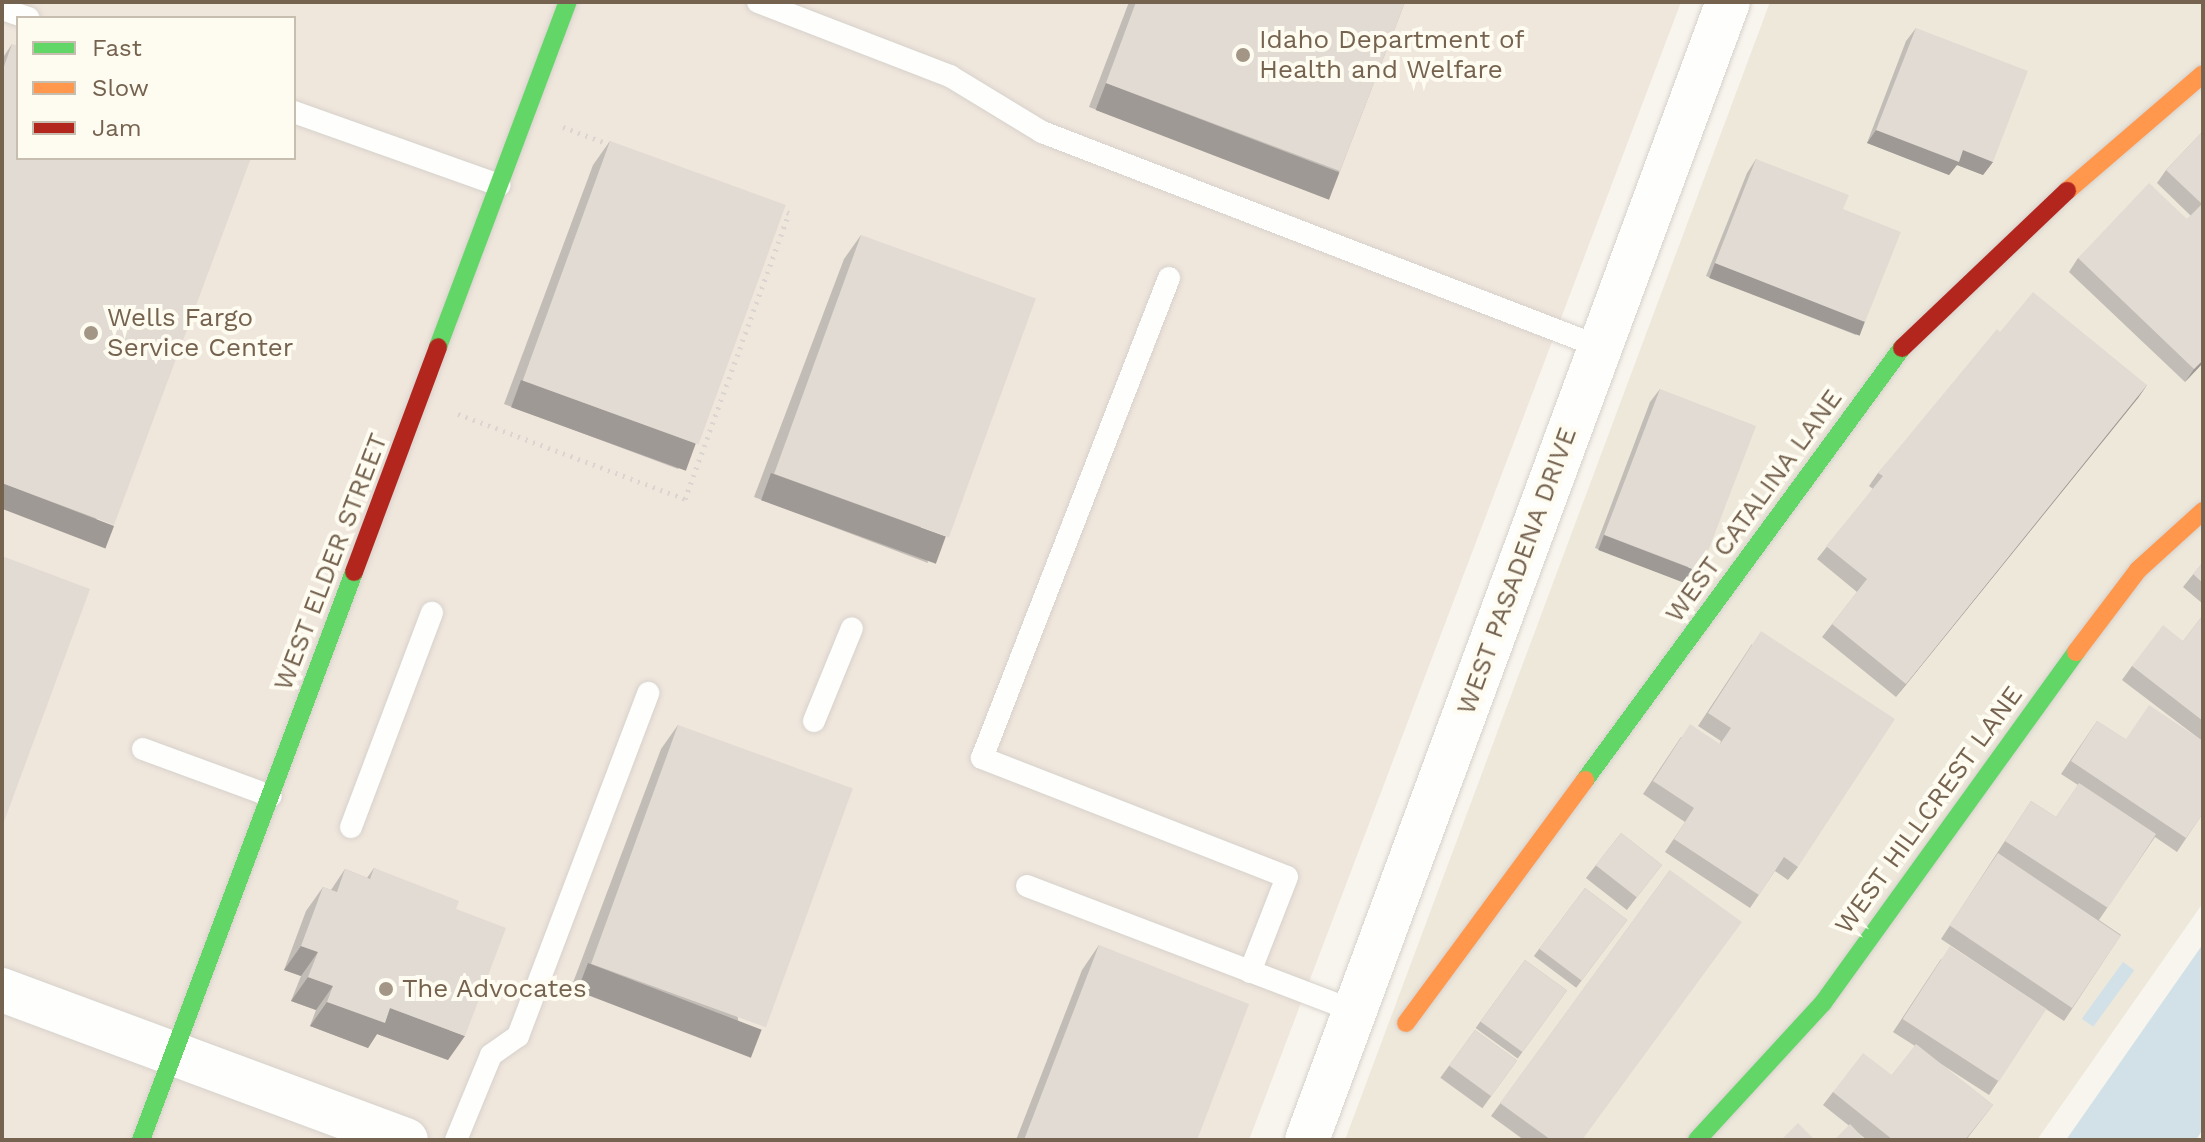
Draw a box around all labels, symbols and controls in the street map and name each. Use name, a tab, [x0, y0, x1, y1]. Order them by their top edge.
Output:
legend	[16, 16, 296, 160]
place label: Idaho Department of Health and Welfare	[1259, 24, 1525, 86]
text: Fast	[92, 34, 142, 62]
marker: Idaho Department of Health and Welfare	[1234, 46, 1252, 64]
text: Slow	[92, 74, 149, 102]
text: Jam	[92, 114, 142, 142]
place label: Wells Fargo Service Center	[107, 302, 293, 364]
marker: Wells Fargo Service Center	[82, 324, 100, 342]
street label: WEST CATALINA LANE	[1659, 383, 1849, 629]
street label: WEST PASADENA DRIVE	[1450, 422, 1584, 720]
street label: WEST ELDER STREET	[267, 429, 395, 695]
street label: WEST HILLCREST LANE	[1828, 680, 2030, 940]
place label: The Advocates	[402, 973, 588, 1005]
marker: The Advocates	[377, 980, 395, 998]

